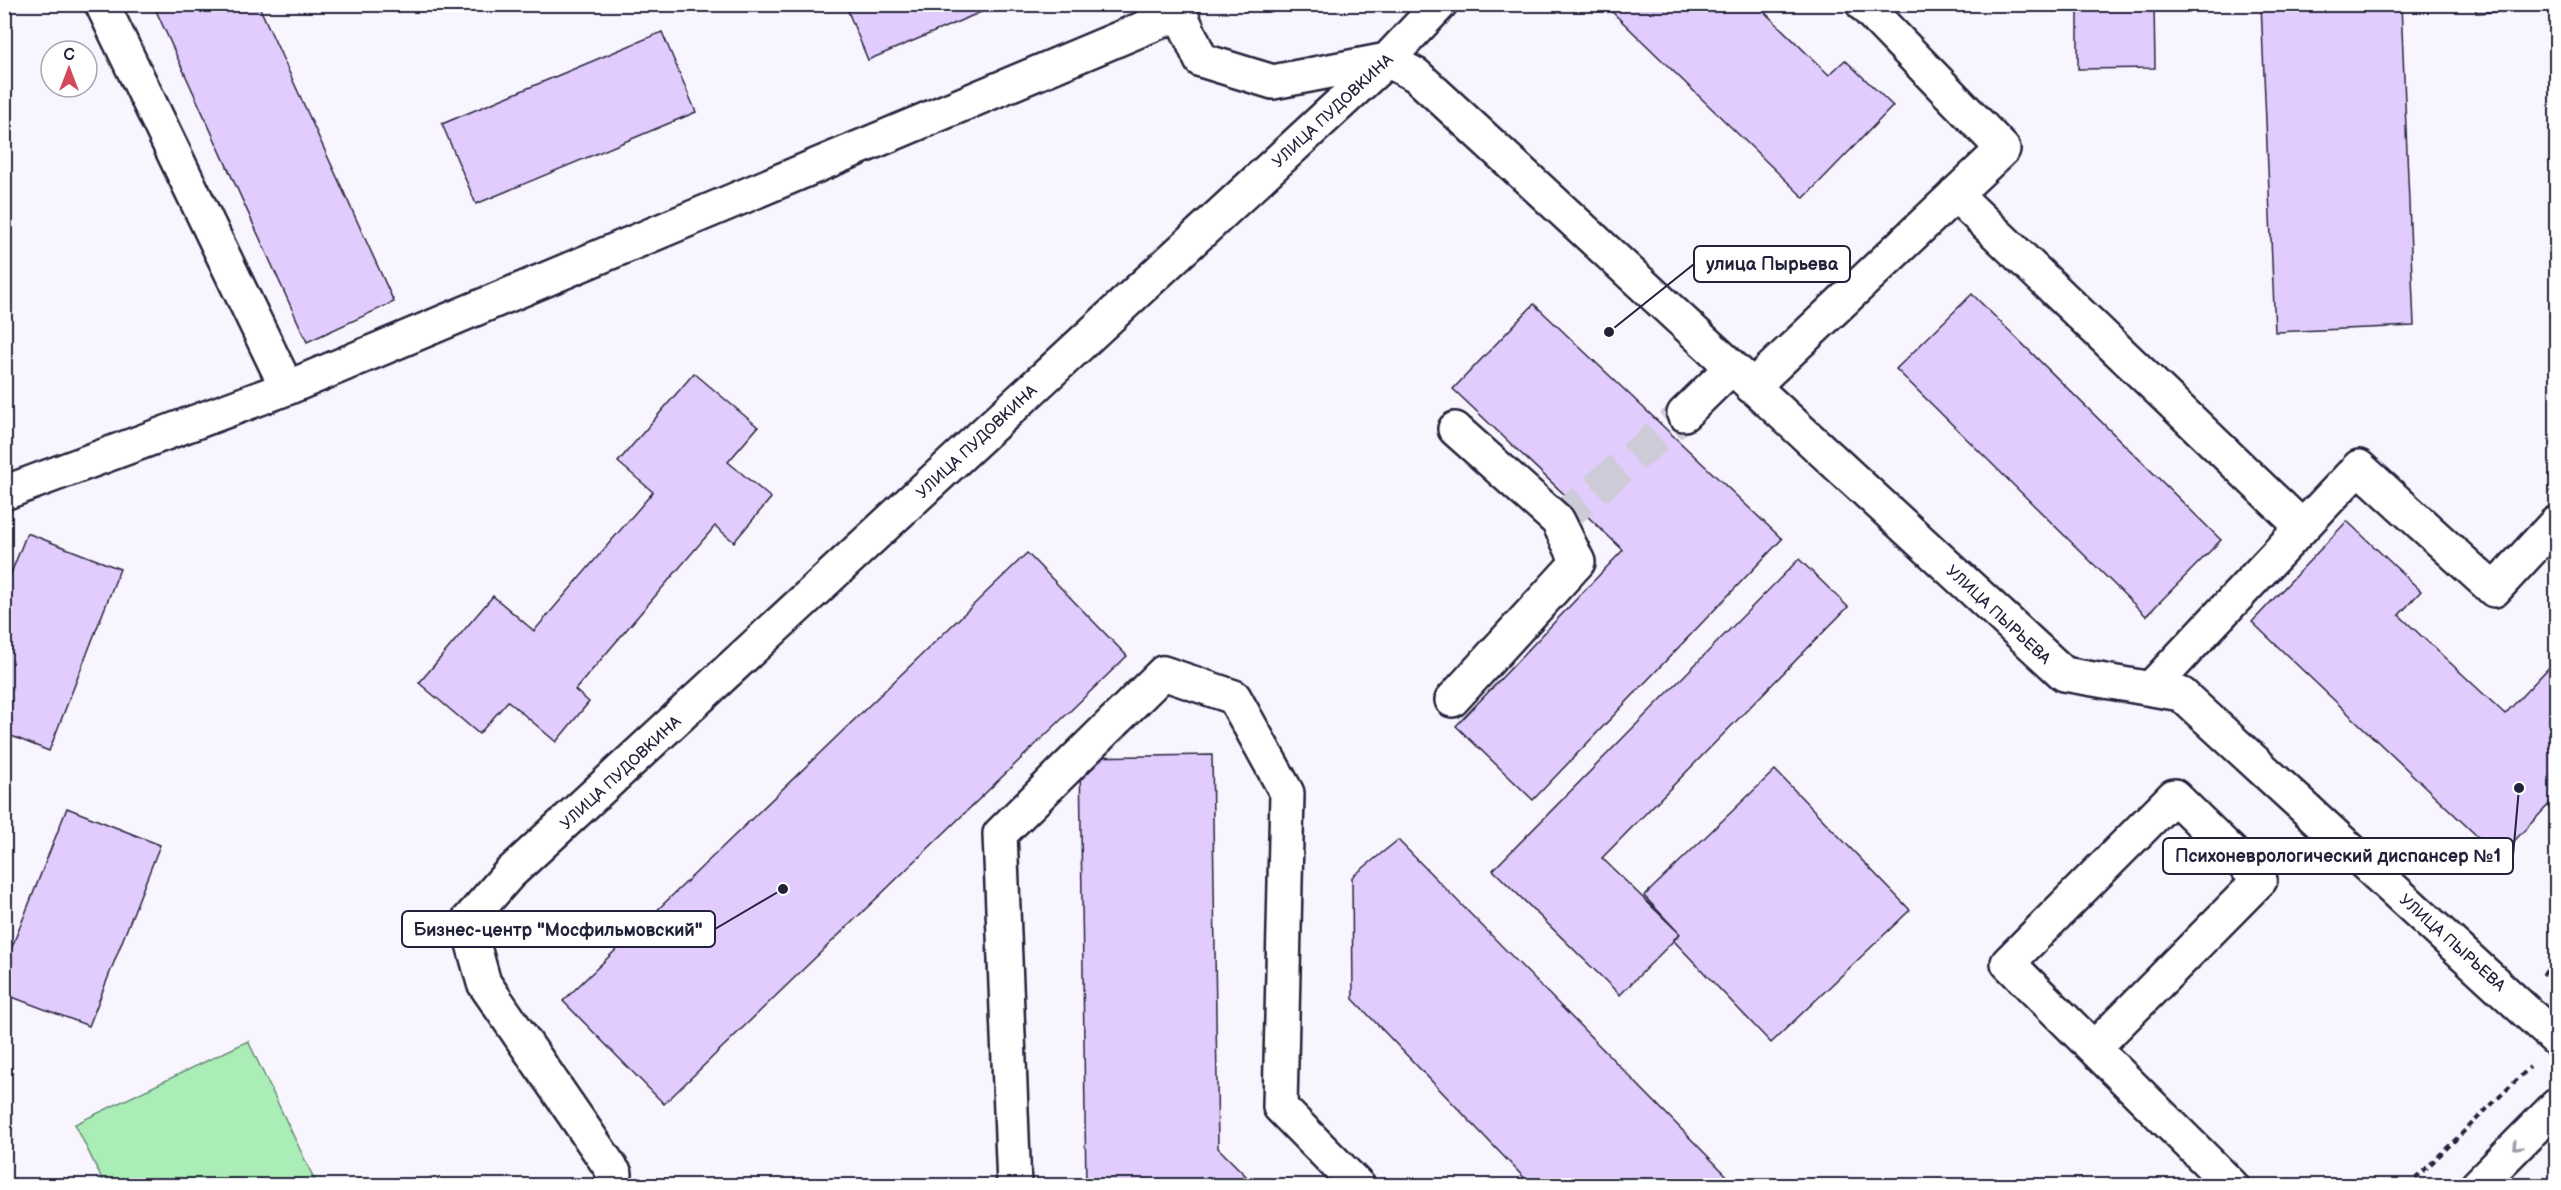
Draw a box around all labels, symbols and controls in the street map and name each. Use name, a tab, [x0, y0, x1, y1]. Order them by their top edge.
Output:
north arrow	[39, 39, 99, 99]
text: С	[63, 46, 75, 65]
street label: УЛИЦА ПУДОВКИНА	[1269, 50, 1397, 172]
callout: улица Пырьева	[1694, 246, 1850, 282]
text: улица Пырьева	[1706, 254, 1839, 275]
street label: УЛИЦА ПУДОВКИНА	[913, 381, 1041, 503]
street label: УЛИЦА ПЫРЬЕВА	[1942, 562, 2054, 669]
street label: УЛИЦА ПУДОВКИНА	[557, 712, 685, 834]
callout: Психоневрологический диспансер №1	[2163, 838, 2513, 874]
text: Психоневрологический диспансер №1	[2175, 846, 2501, 867]
street label: УЛИЦА ПЫРЬЕВА	[2395, 891, 2509, 996]
callout: Бизнес-центр "Мосфильмовский"	[402, 911, 715, 947]
text: Бизнес-центр "Мосфильмовский"	[413, 920, 703, 941]
one-way arrow	[2513, 1139, 2523, 1150]

